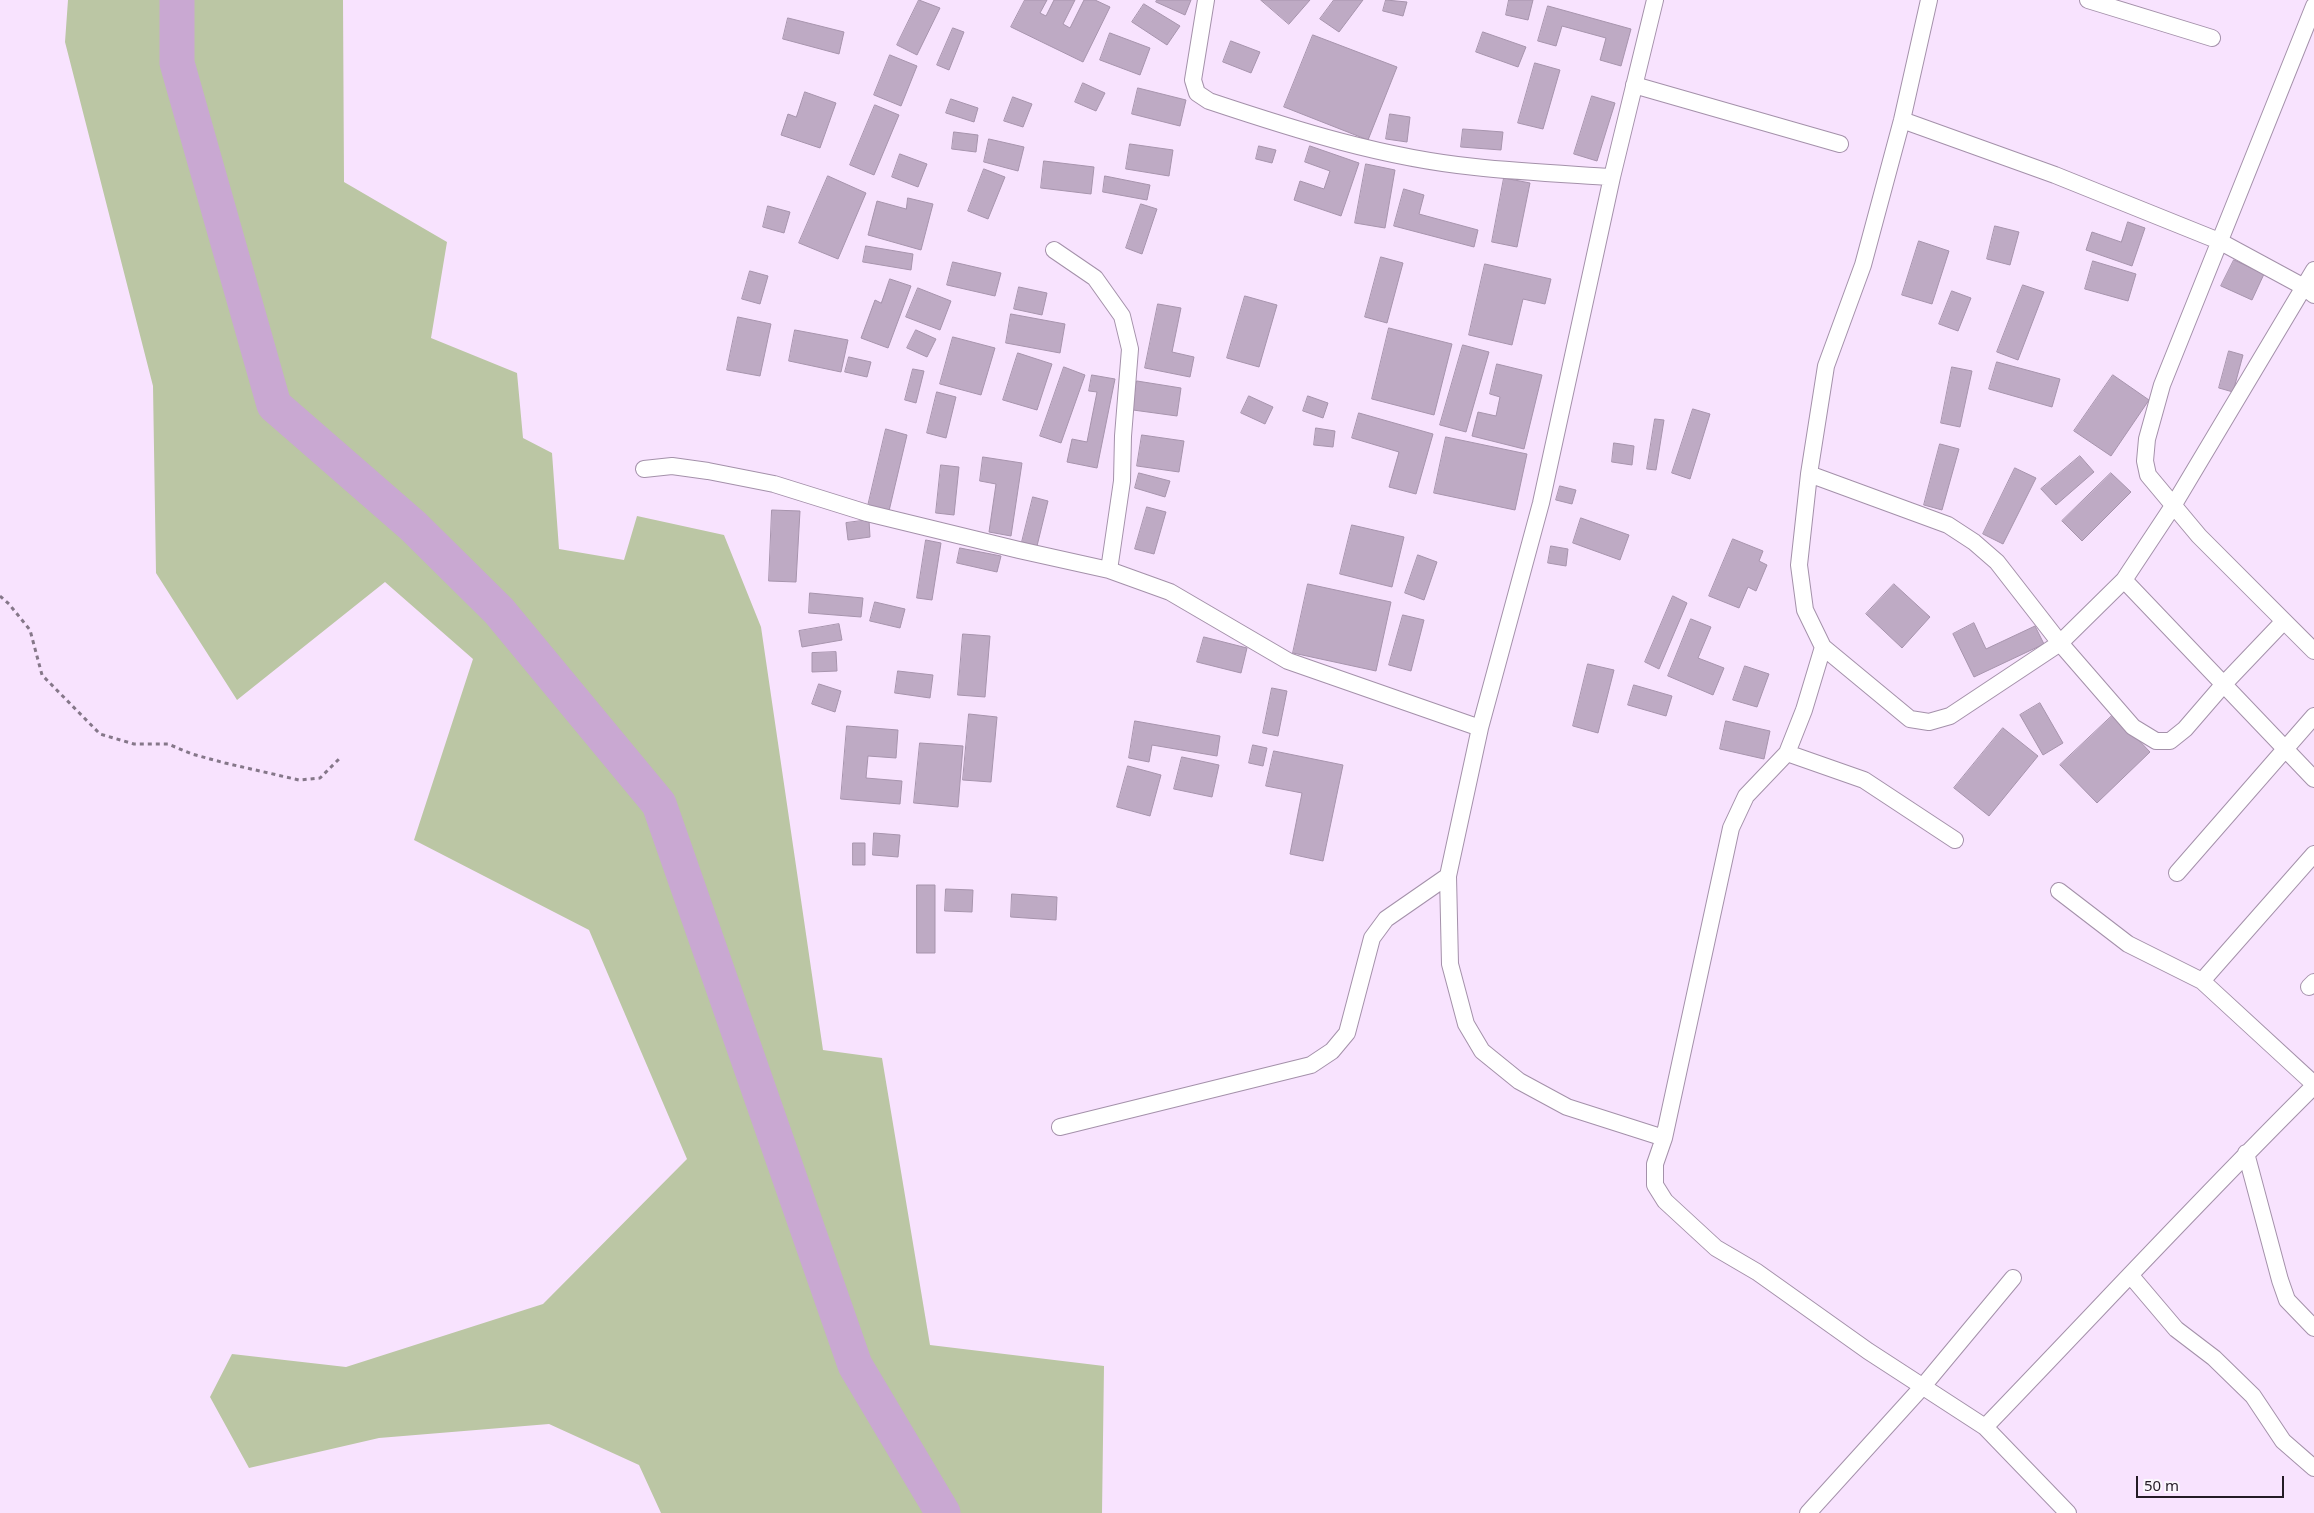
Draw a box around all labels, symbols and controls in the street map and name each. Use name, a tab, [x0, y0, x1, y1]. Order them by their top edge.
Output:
scale bar	[2139, 1466, 2286, 1498]
text: 50 m	[2144, 1475, 2179, 1495]

